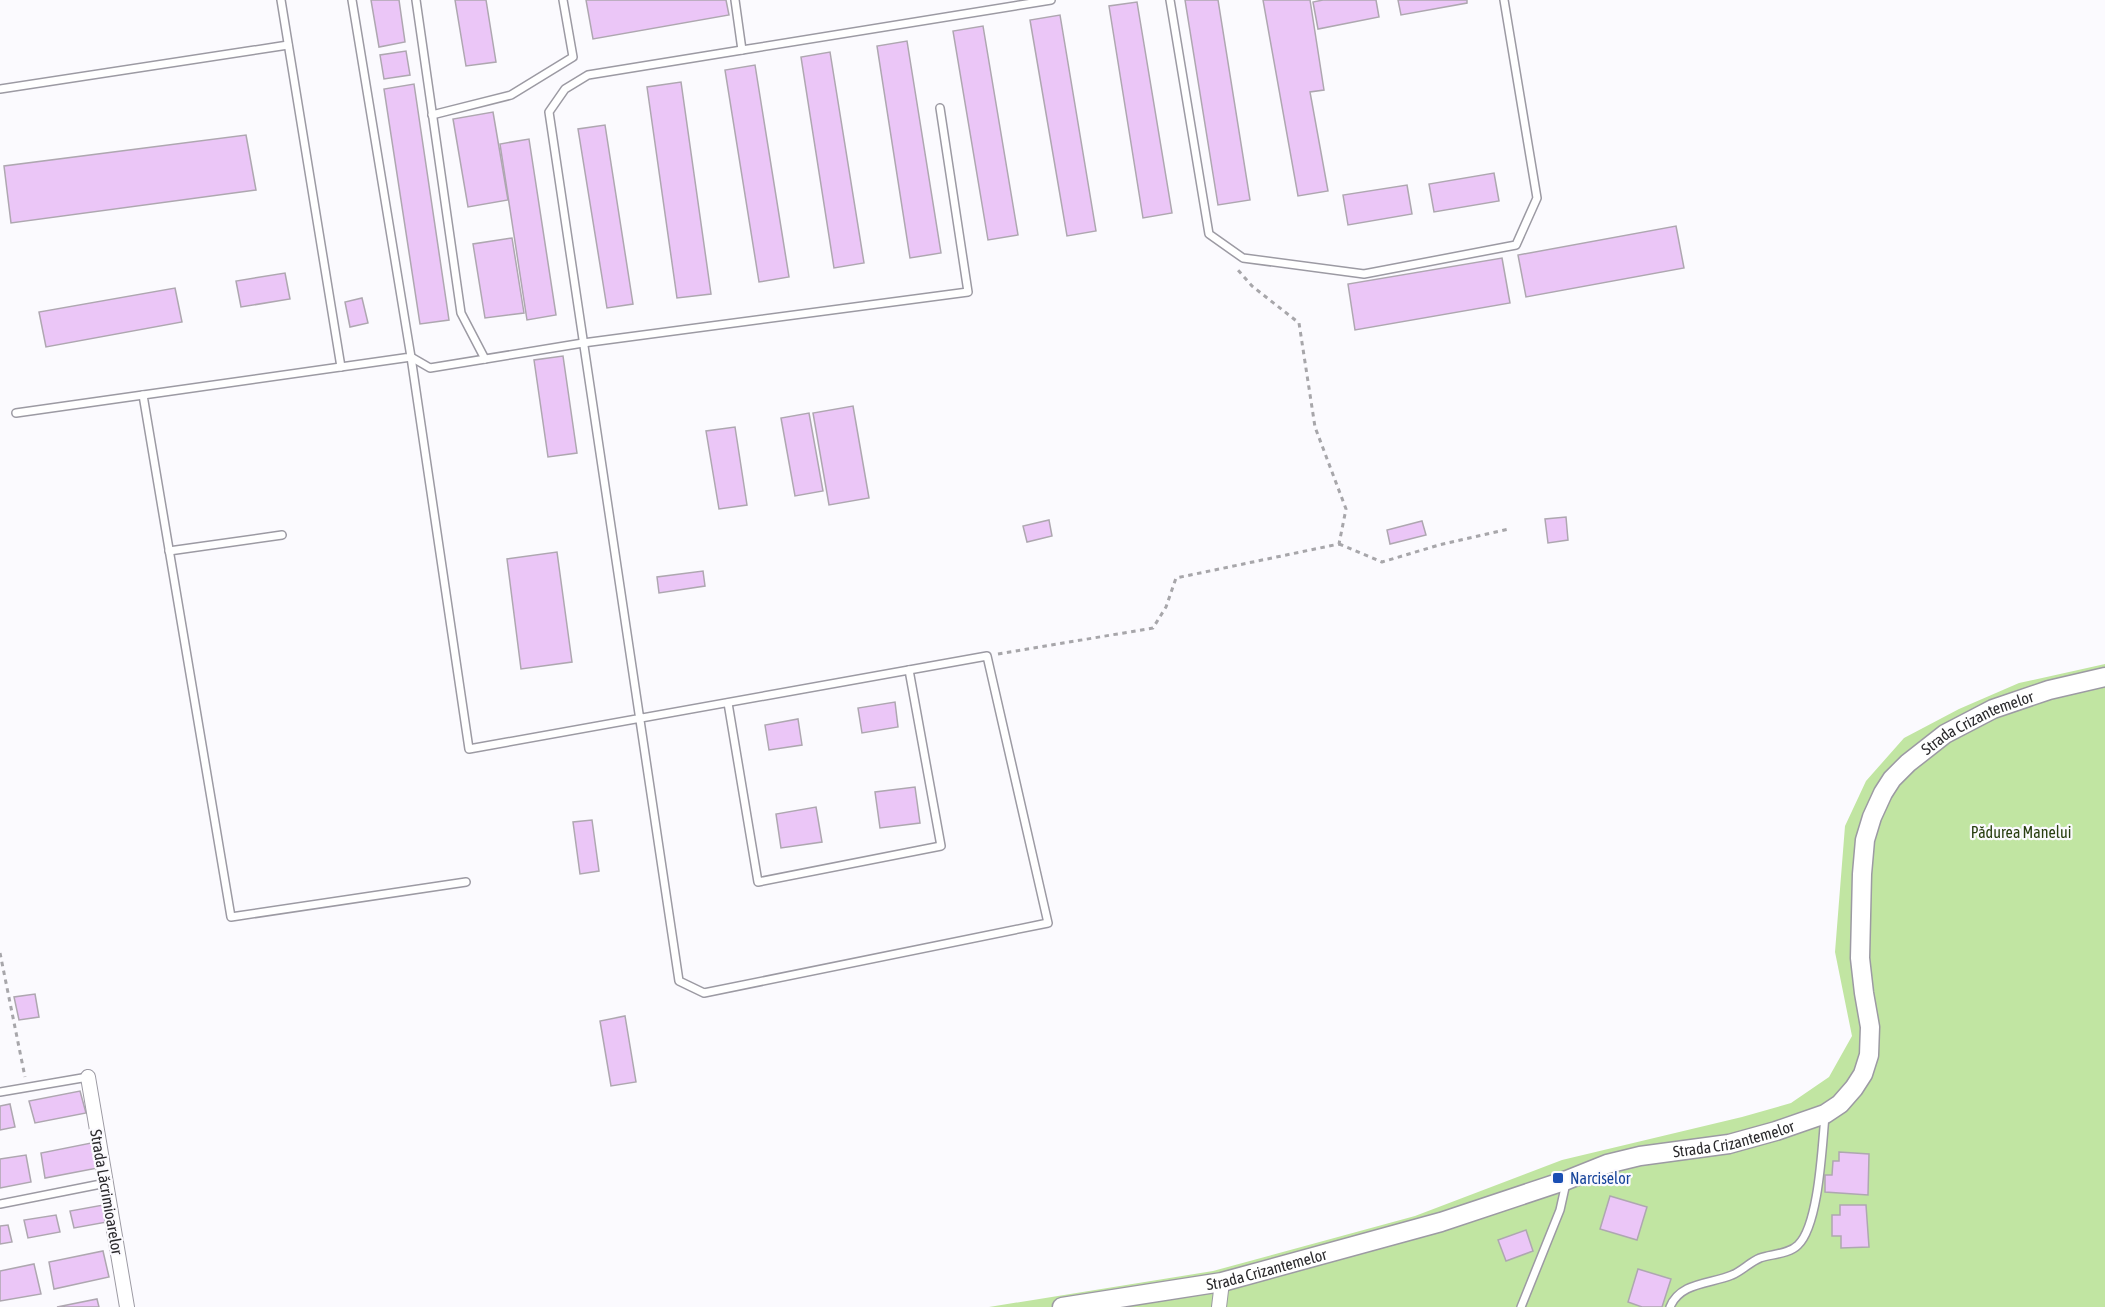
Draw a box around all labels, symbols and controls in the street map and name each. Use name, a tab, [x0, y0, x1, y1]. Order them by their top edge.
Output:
street label: Strada Crizantemelor	[1918, 687, 2036, 758]
park label: Pădurea Manelui	[1971, 823, 2071, 841]
street label: Strada Crizantemelor	[1672, 1116, 1797, 1160]
street label: Strada Lăcrimioarelor	[87, 1128, 127, 1256]
place label: Narciselor	[1570, 1169, 1631, 1187]
marker: Narciselor	[1551, 1171, 1565, 1185]
street label: Strada Crizantemelor	[1205, 1245, 1329, 1293]

